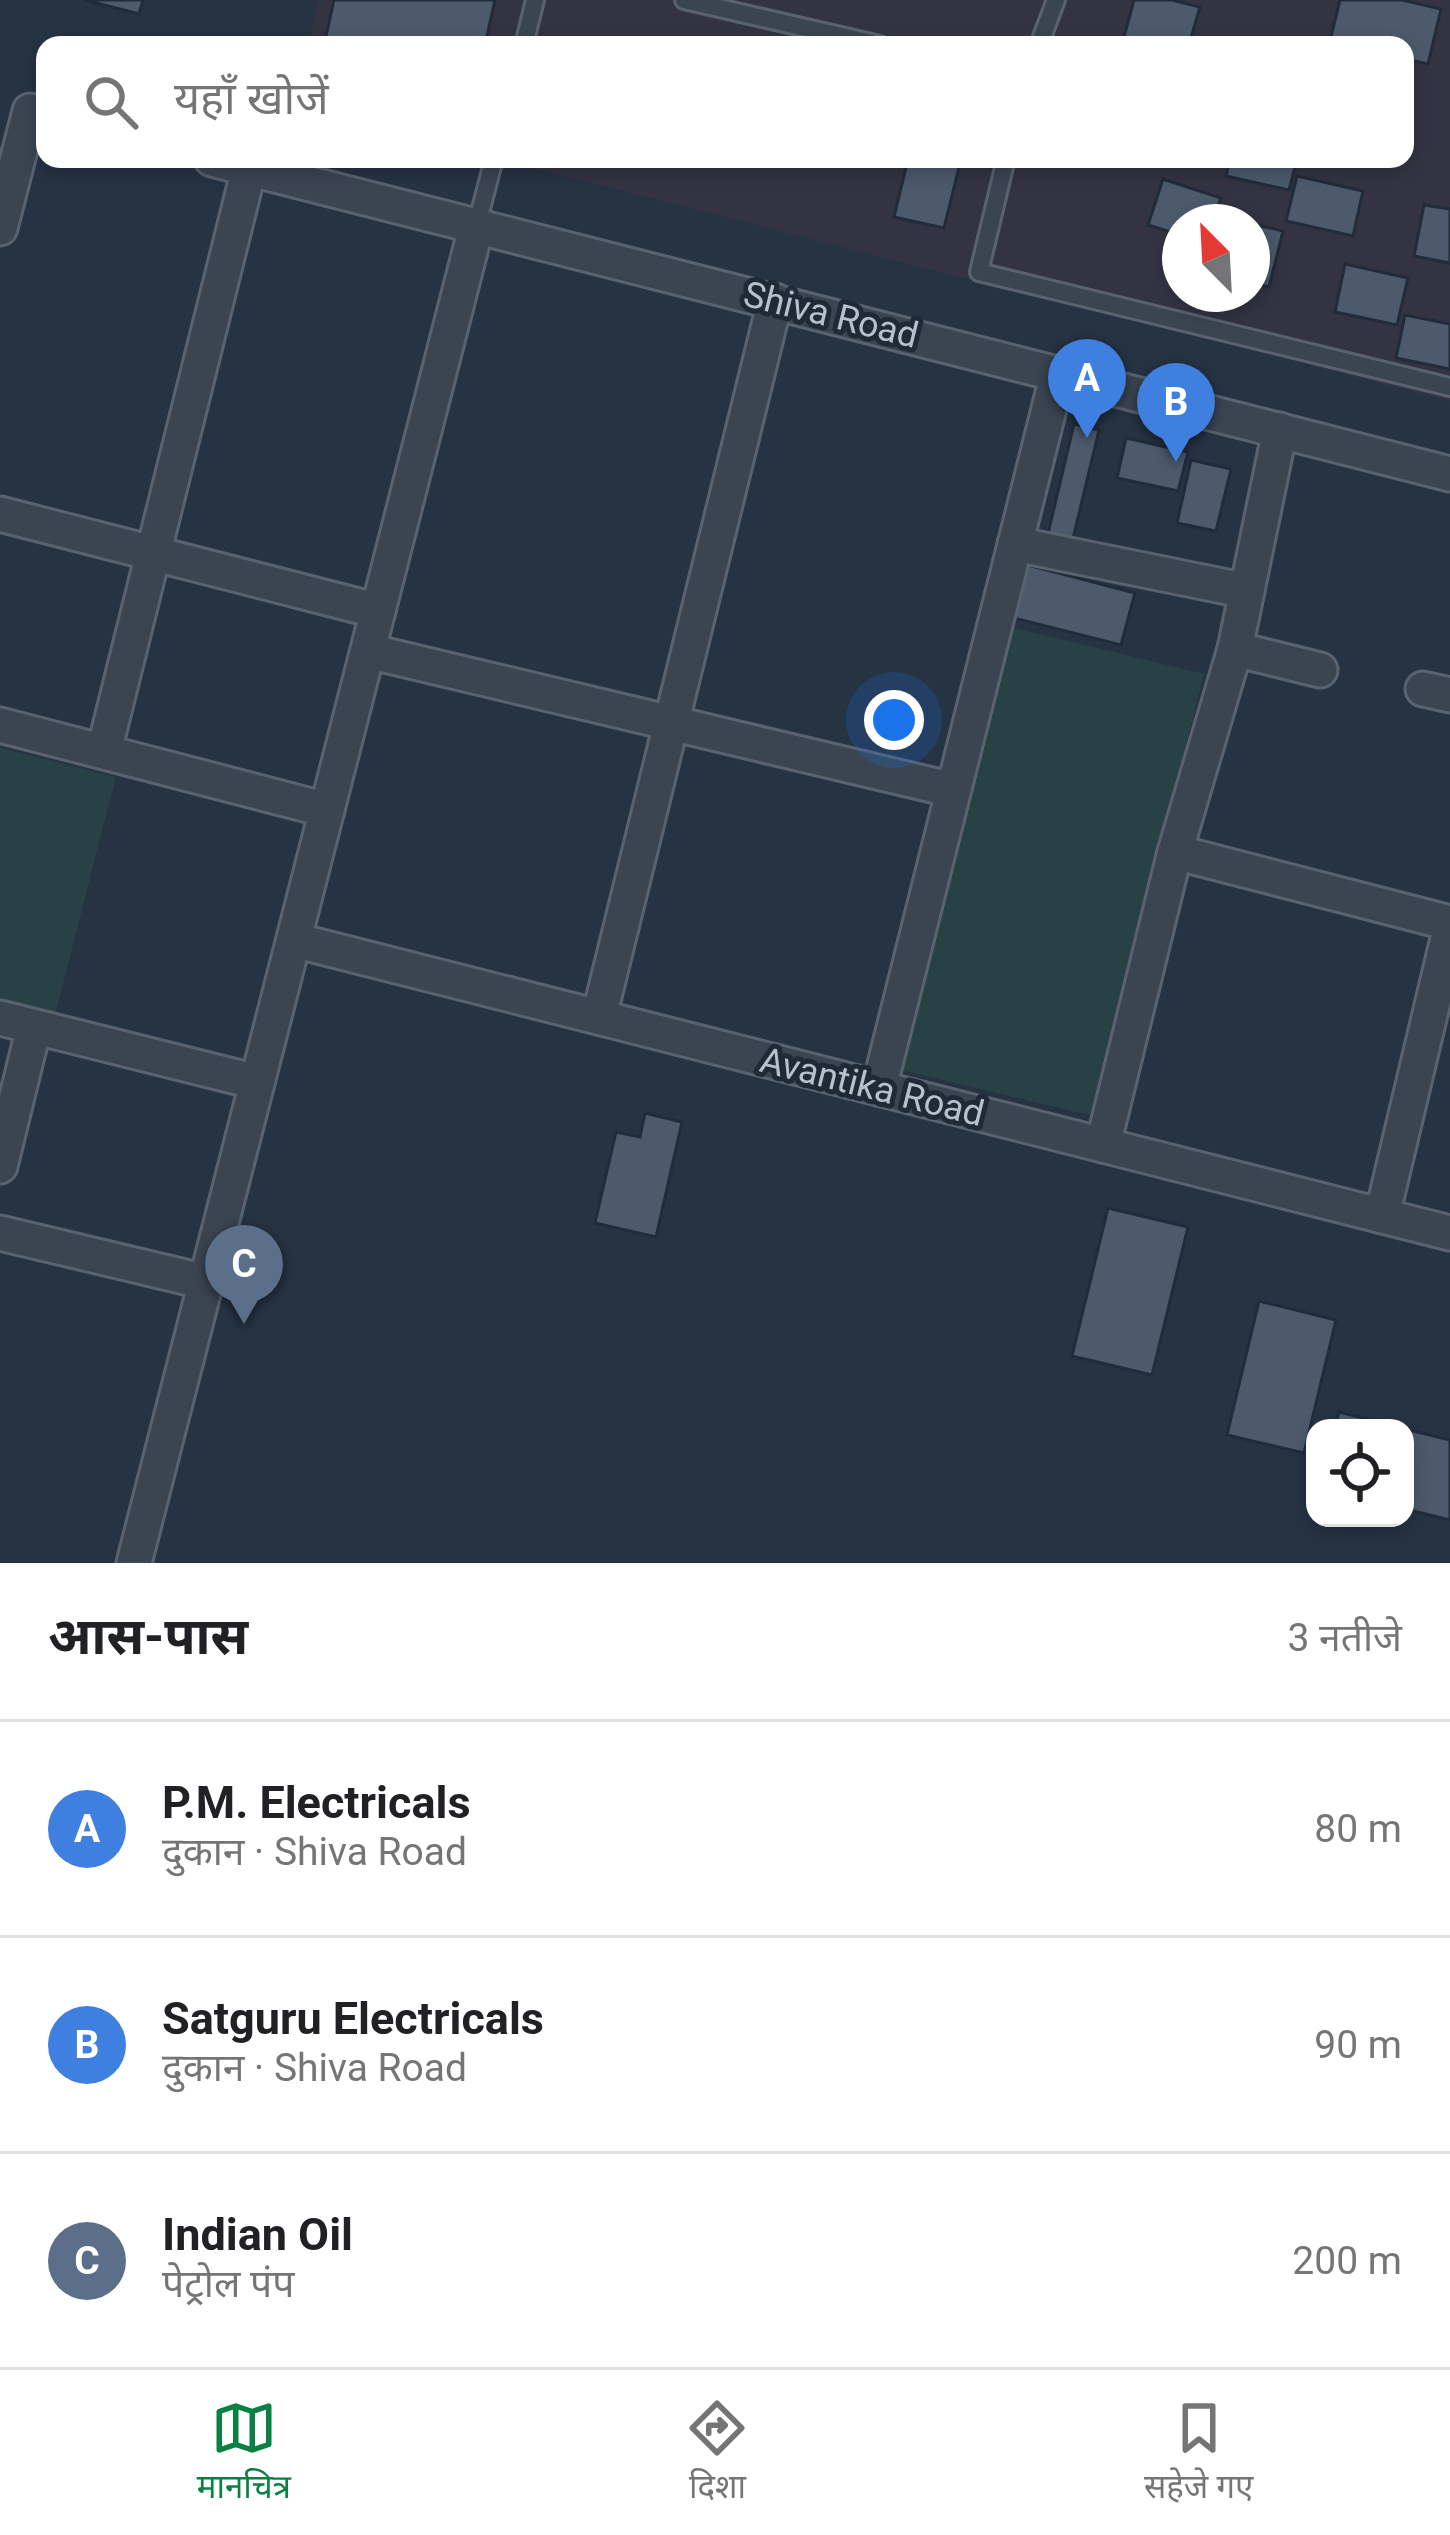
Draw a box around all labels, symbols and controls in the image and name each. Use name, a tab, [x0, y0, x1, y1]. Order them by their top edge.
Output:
search box	[36, 36, 1414, 168]
icon: search	[78, 69, 144, 135]
text: यहाँ खोजें	[174, 72, 329, 125]
north arrow	[1162, 204, 1270, 312]
street label: Shiva Road	[739, 273, 923, 357]
pin: A	[1048, 339, 1126, 438]
pin: B	[1137, 363, 1215, 462]
your location	[864, 690, 924, 750]
street label: Avantika Road	[756, 1039, 988, 1135]
pin: C	[205, 1225, 283, 1324]
map controls	[1306, 1419, 1414, 1527]
button: locate	[1306, 1419, 1414, 1527]
text: आस-पास	[48, 1607, 248, 1666]
text: 3 नतीजे	[1287, 1615, 1402, 1661]
text: P.M. Electricals	[162, 1776, 471, 1829]
text: A	[74, 1806, 100, 1852]
text: 80 m	[1314, 1806, 1402, 1852]
text: दुकान · Shiva Road	[162, 1829, 467, 1875]
text: Satguru Electricals	[162, 1992, 544, 2045]
text: B	[75, 2022, 99, 2068]
text: 90 m	[1314, 2022, 1402, 2068]
text: दुकान · Shiva Road	[162, 2045, 467, 2091]
text: Indian Oil	[162, 2208, 353, 2261]
text: C	[74, 2238, 100, 2284]
text: 200 m	[1292, 2238, 1402, 2284]
text: पेट्रोल पंप	[162, 2261, 294, 2307]
tab: मानचित्र	[197, 2395, 291, 2511]
tab: दिशा	[684, 2395, 750, 2511]
tab: सहेजे गए	[1144, 2395, 1253, 2511]

